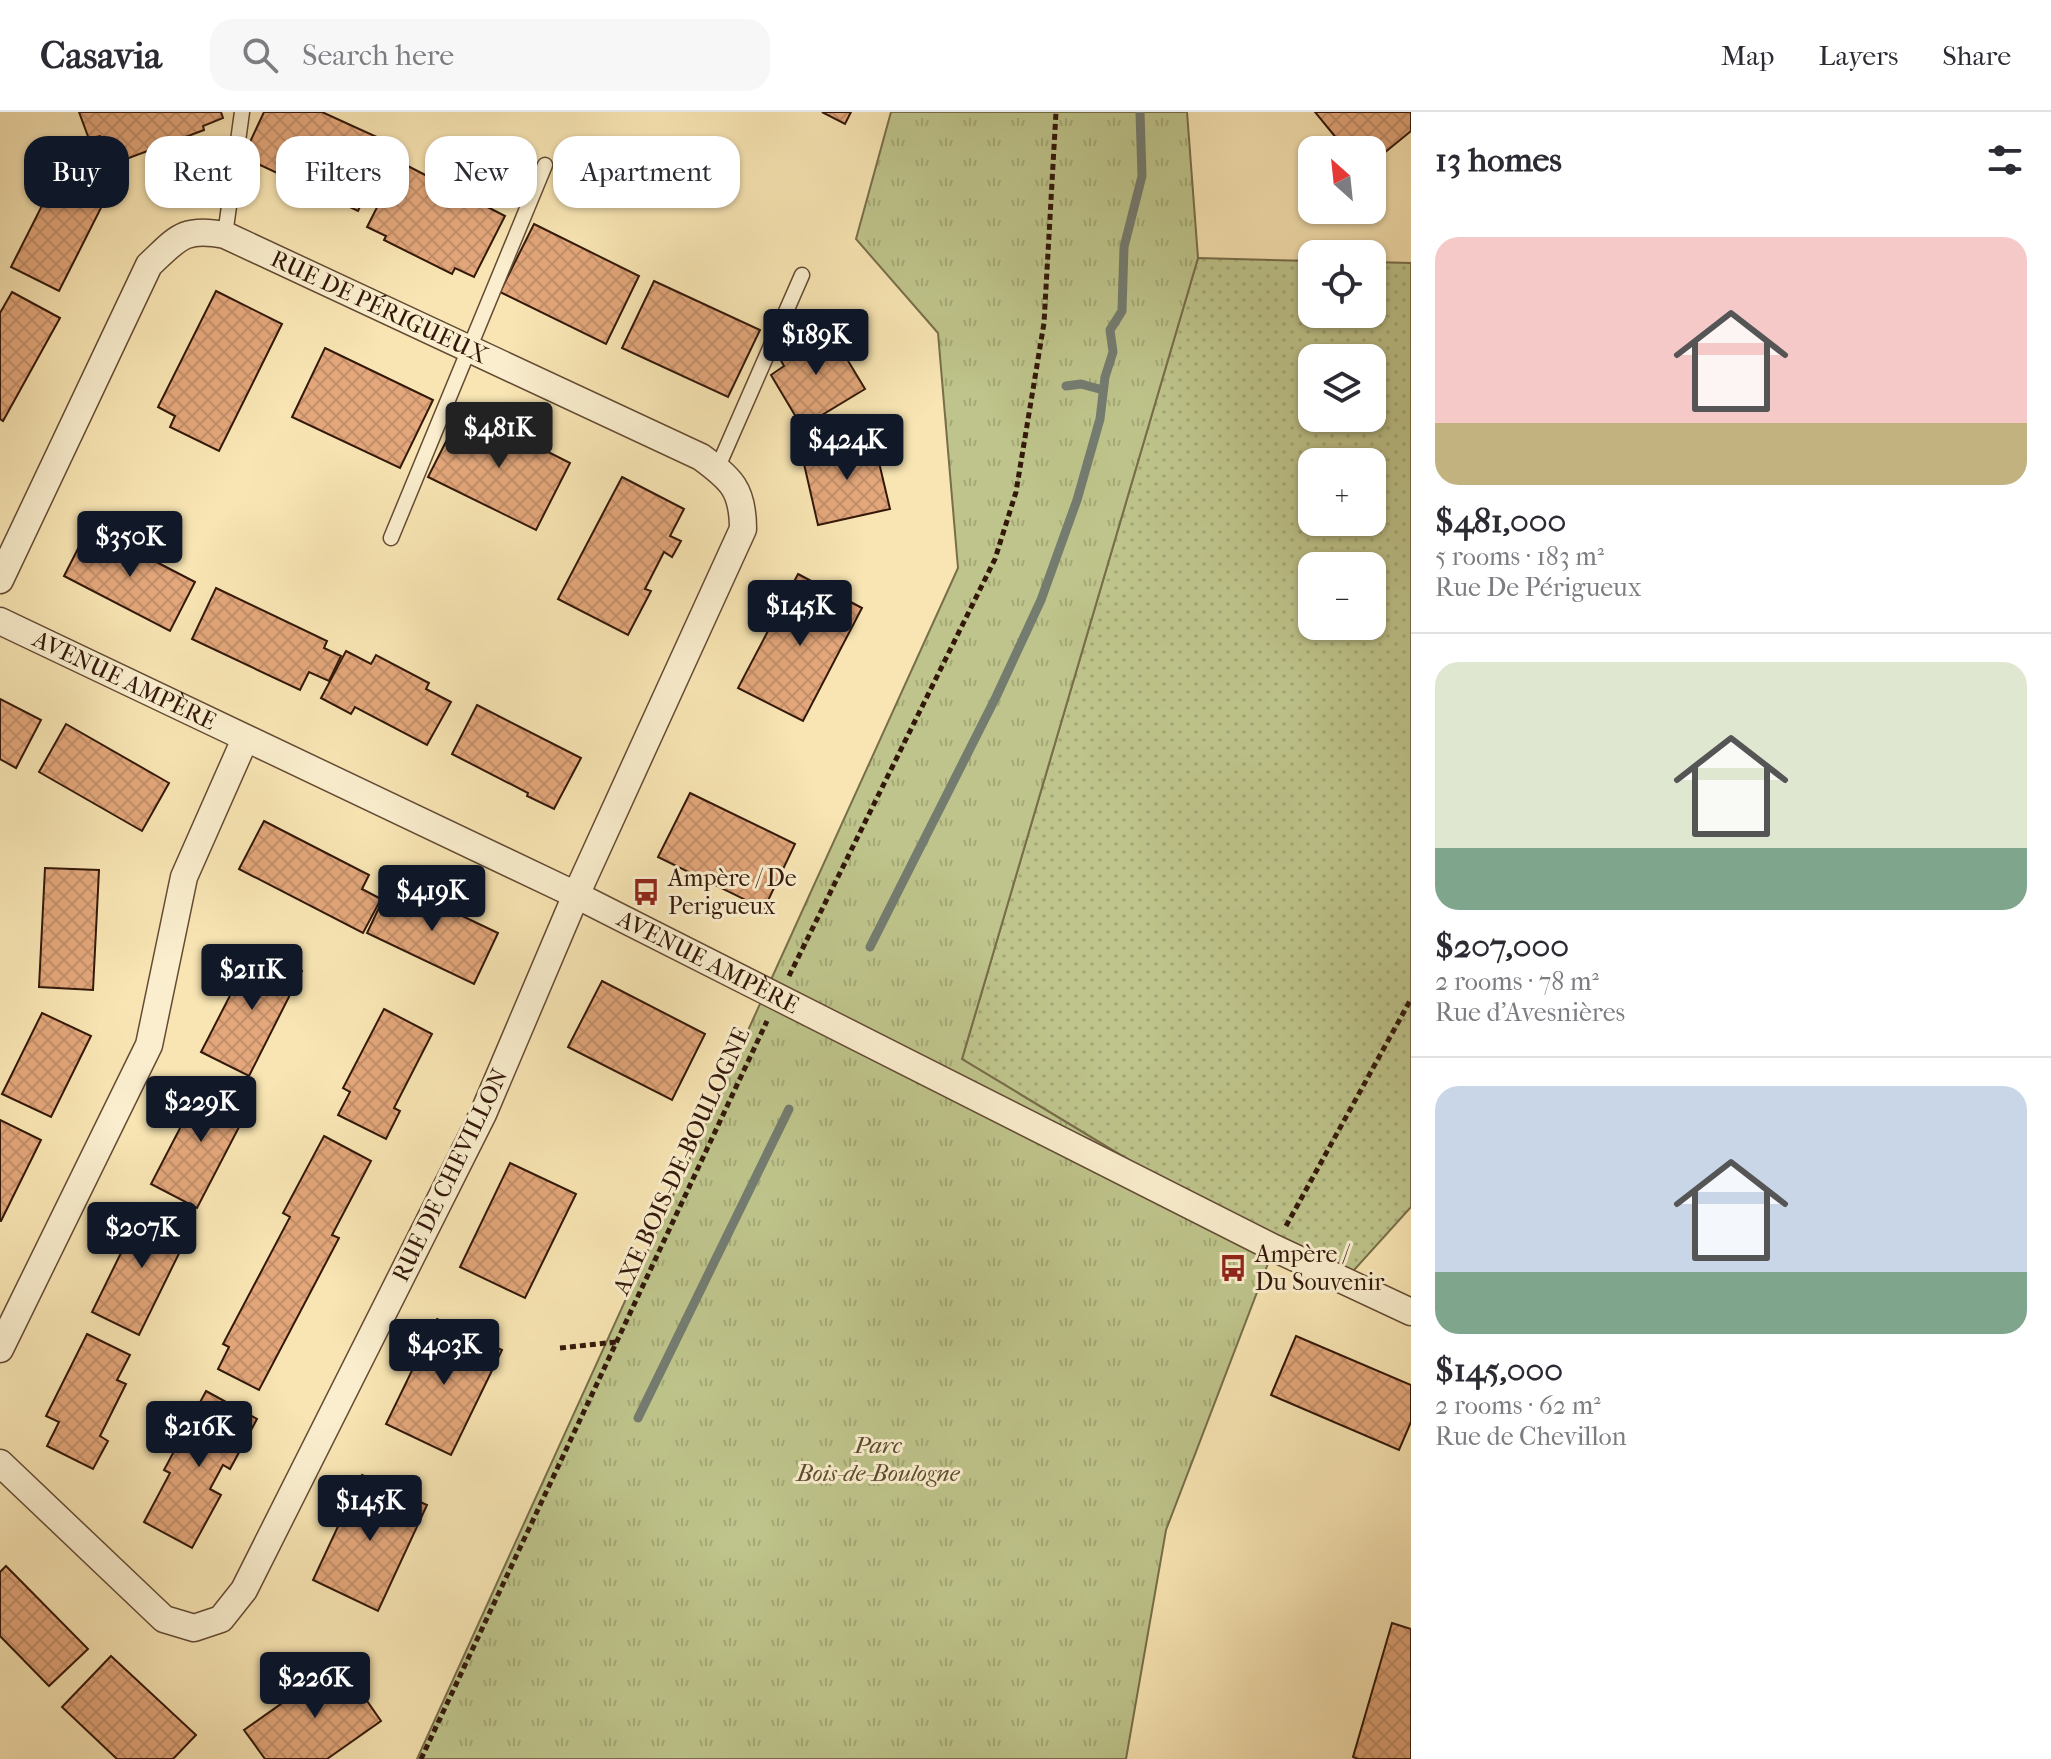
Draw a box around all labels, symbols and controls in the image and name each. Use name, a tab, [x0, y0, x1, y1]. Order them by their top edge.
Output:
search box	[210, 19, 770, 91]
text: Casavia	[40, 33, 162, 78]
icon: search	[238, 33, 282, 77]
text: Search here	[302, 38, 454, 73]
text: Map	[1721, 39, 1774, 72]
text: Layers	[1818, 39, 1898, 72]
text: Share	[1942, 39, 2011, 72]
chip: Buy	[24, 136, 129, 208]
chip: Rent	[145, 136, 260, 208]
chip: Filters	[276, 136, 409, 208]
chip: New	[425, 136, 537, 208]
chip: Apartment	[553, 136, 740, 208]
north arrow	[1298, 136, 1386, 224]
map controls	[1298, 136, 1386, 640]
icon: filters	[1983, 138, 2027, 182]
text: 13 homes	[1435, 140, 1562, 180]
button: locate	[1298, 240, 1386, 328]
street label: RUE DE PÉRIGUEUX	[266, 244, 492, 370]
icon: home	[1659, 289, 1803, 433]
pin: $189K	[760, 309, 872, 377]
text: $189K	[781, 319, 851, 350]
button: layers	[1298, 344, 1386, 432]
pin: $481K	[443, 402, 555, 470]
text: $481K	[464, 412, 534, 443]
pin: $424K	[791, 414, 903, 482]
text: $424K	[808, 424, 886, 455]
button: +	[1298, 448, 1386, 536]
text: $481,000	[1435, 501, 1566, 541]
pin: $350K	[74, 511, 186, 579]
text: $350K	[95, 521, 165, 552]
text: 5 rooms · 183 m²	[1435, 541, 1604, 572]
button: −	[1298, 552, 1386, 640]
text: Rue De Périgueux	[1435, 572, 1641, 603]
pin: $145K	[744, 580, 856, 648]
text: $145K	[766, 590, 834, 621]
street label: AVENUE AMPÈRE	[28, 624, 221, 736]
icon: home	[1659, 714, 1803, 858]
place label: Ampère / De Perigueux	[667, 864, 797, 920]
pin: $419K	[376, 865, 488, 933]
text: $419K	[396, 875, 468, 906]
bus stop icon: Ampère / De Perigueux	[631, 877, 661, 907]
street label: AVENUE AMPÈRE	[612, 904, 804, 1019]
text: $207,000	[1435, 926, 1569, 966]
pin: $211K	[196, 944, 308, 1012]
text: $211K	[219, 954, 285, 985]
text: 2 rooms · 78 m²	[1435, 966, 1599, 997]
text: Rue d'Avesnières	[1435, 997, 1625, 1028]
street label: AXE BOIS-DE-BOULOGNE	[606, 1023, 755, 1300]
street label: RUE DE CHEVILLON	[386, 1064, 514, 1286]
pin: $229K	[145, 1076, 257, 1144]
text: $229K	[164, 1086, 238, 1117]
icon: home	[1659, 1138, 1803, 1282]
pin: $207K	[86, 1202, 198, 1270]
text: $207K	[105, 1212, 179, 1243]
place label: Ampère / Du Souvenir	[1254, 1240, 1385, 1296]
bus stop icon: Ampère / Du Souvenir	[1218, 1253, 1248, 1283]
pin: $403K	[388, 1319, 500, 1387]
text: $403K	[407, 1329, 481, 1360]
text: $145,000	[1435, 1350, 1563, 1390]
text: 2 rooms · 62 m²	[1435, 1390, 1601, 1421]
pin: $216K	[143, 1401, 255, 1469]
text: $216K	[164, 1411, 234, 1442]
text: Rue de Chevillon	[1435, 1421, 1627, 1452]
park label: Parc Bois-de-Boulogne	[795, 1431, 961, 1487]
pin: $145K	[314, 1475, 426, 1543]
text: $145K	[336, 1485, 404, 1516]
pin: $226K	[259, 1652, 371, 1720]
text: $226K	[278, 1662, 352, 1693]

